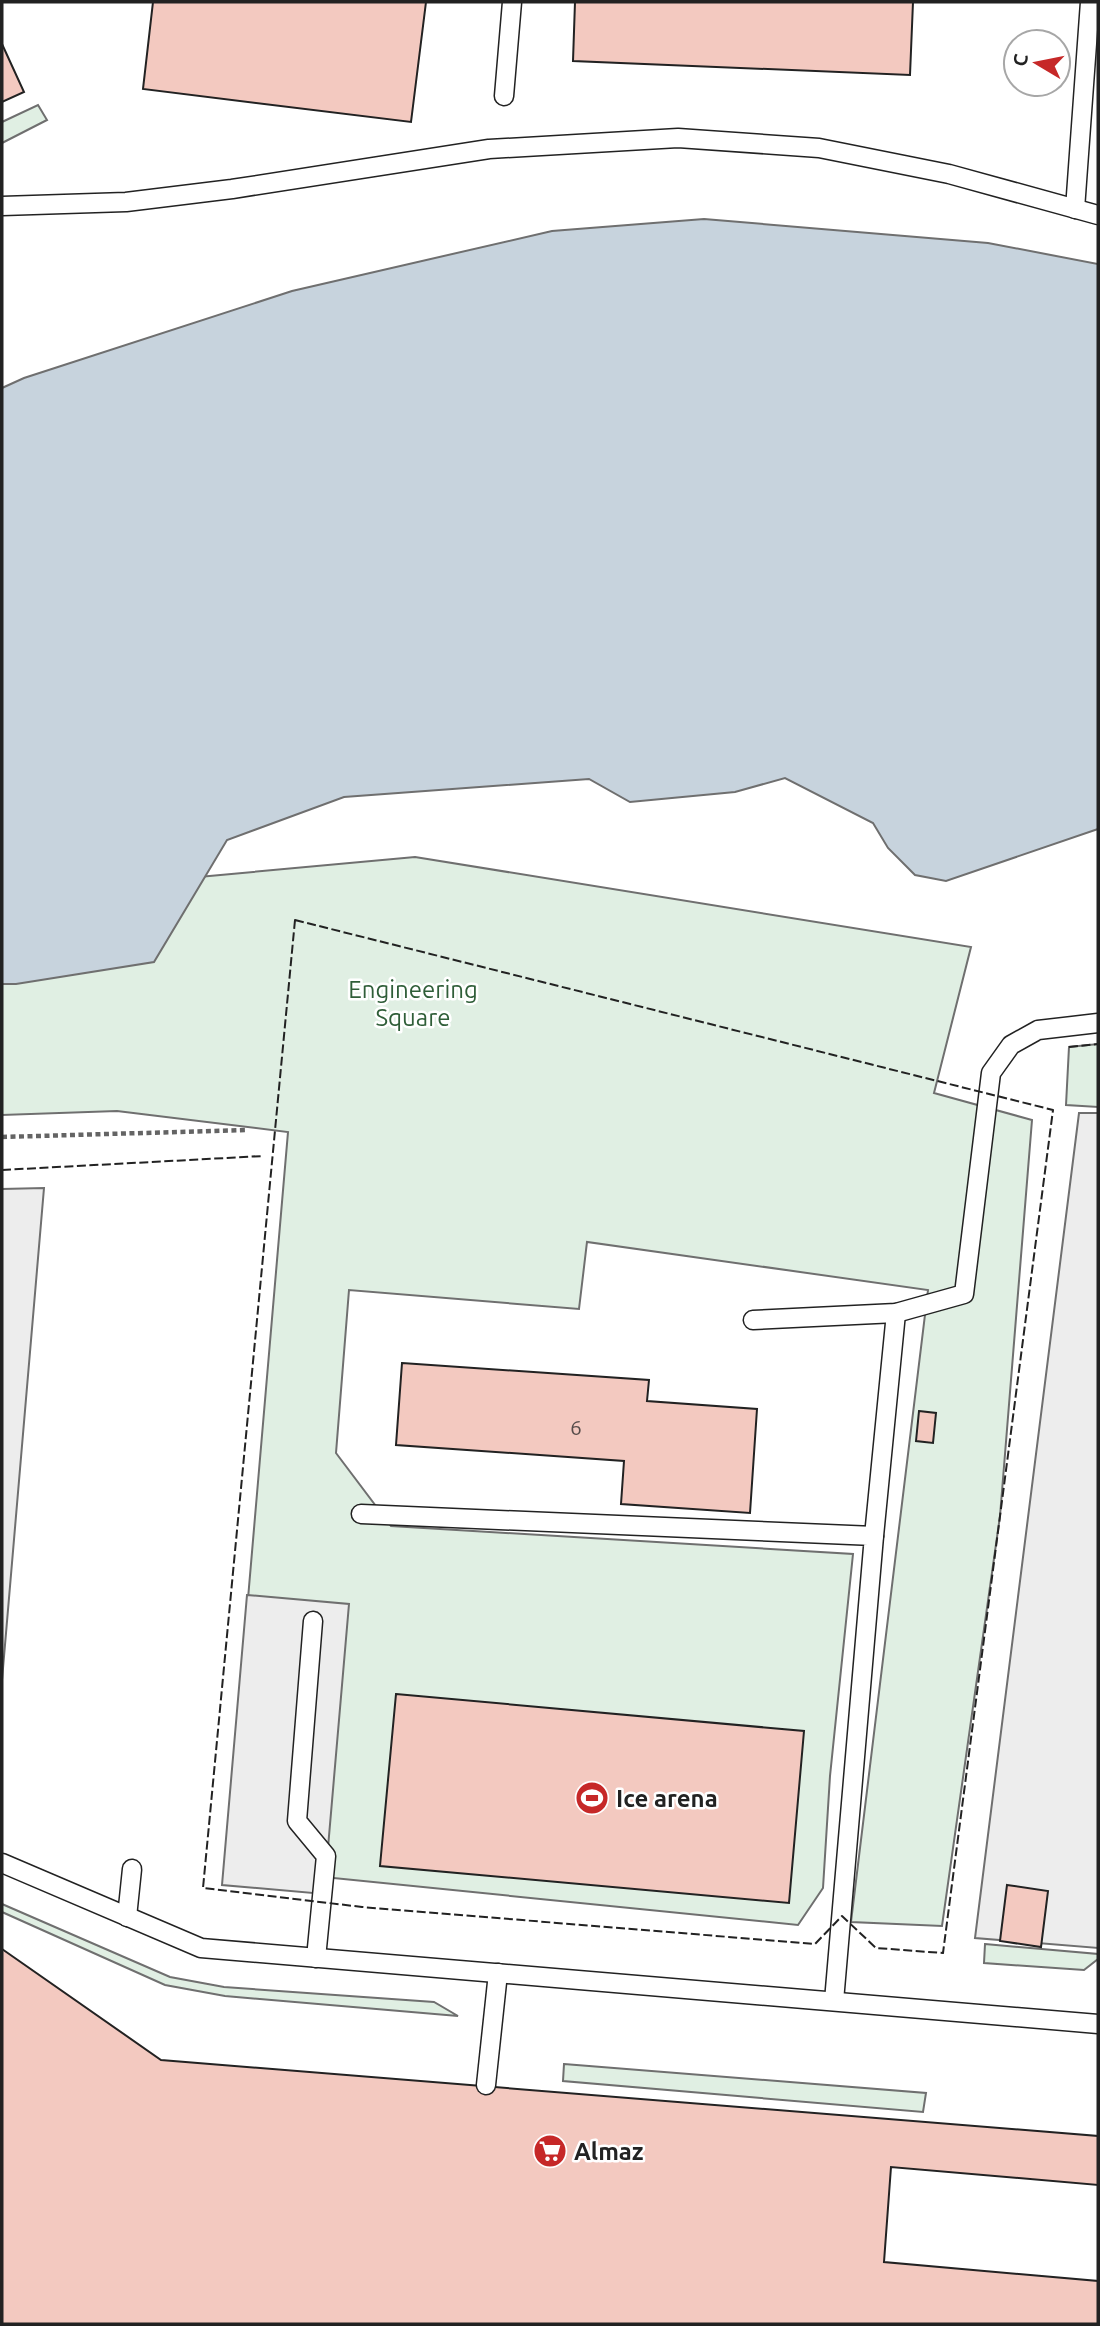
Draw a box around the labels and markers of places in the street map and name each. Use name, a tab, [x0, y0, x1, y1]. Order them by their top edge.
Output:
sports icon: Ice arena	[573, 1779, 611, 1817]
place label: Ice arena	[616, 1785, 718, 1812]
supermarket icon: Almaz	[531, 2132, 569, 2170]
place label: Almaz	[574, 2138, 644, 2165]

